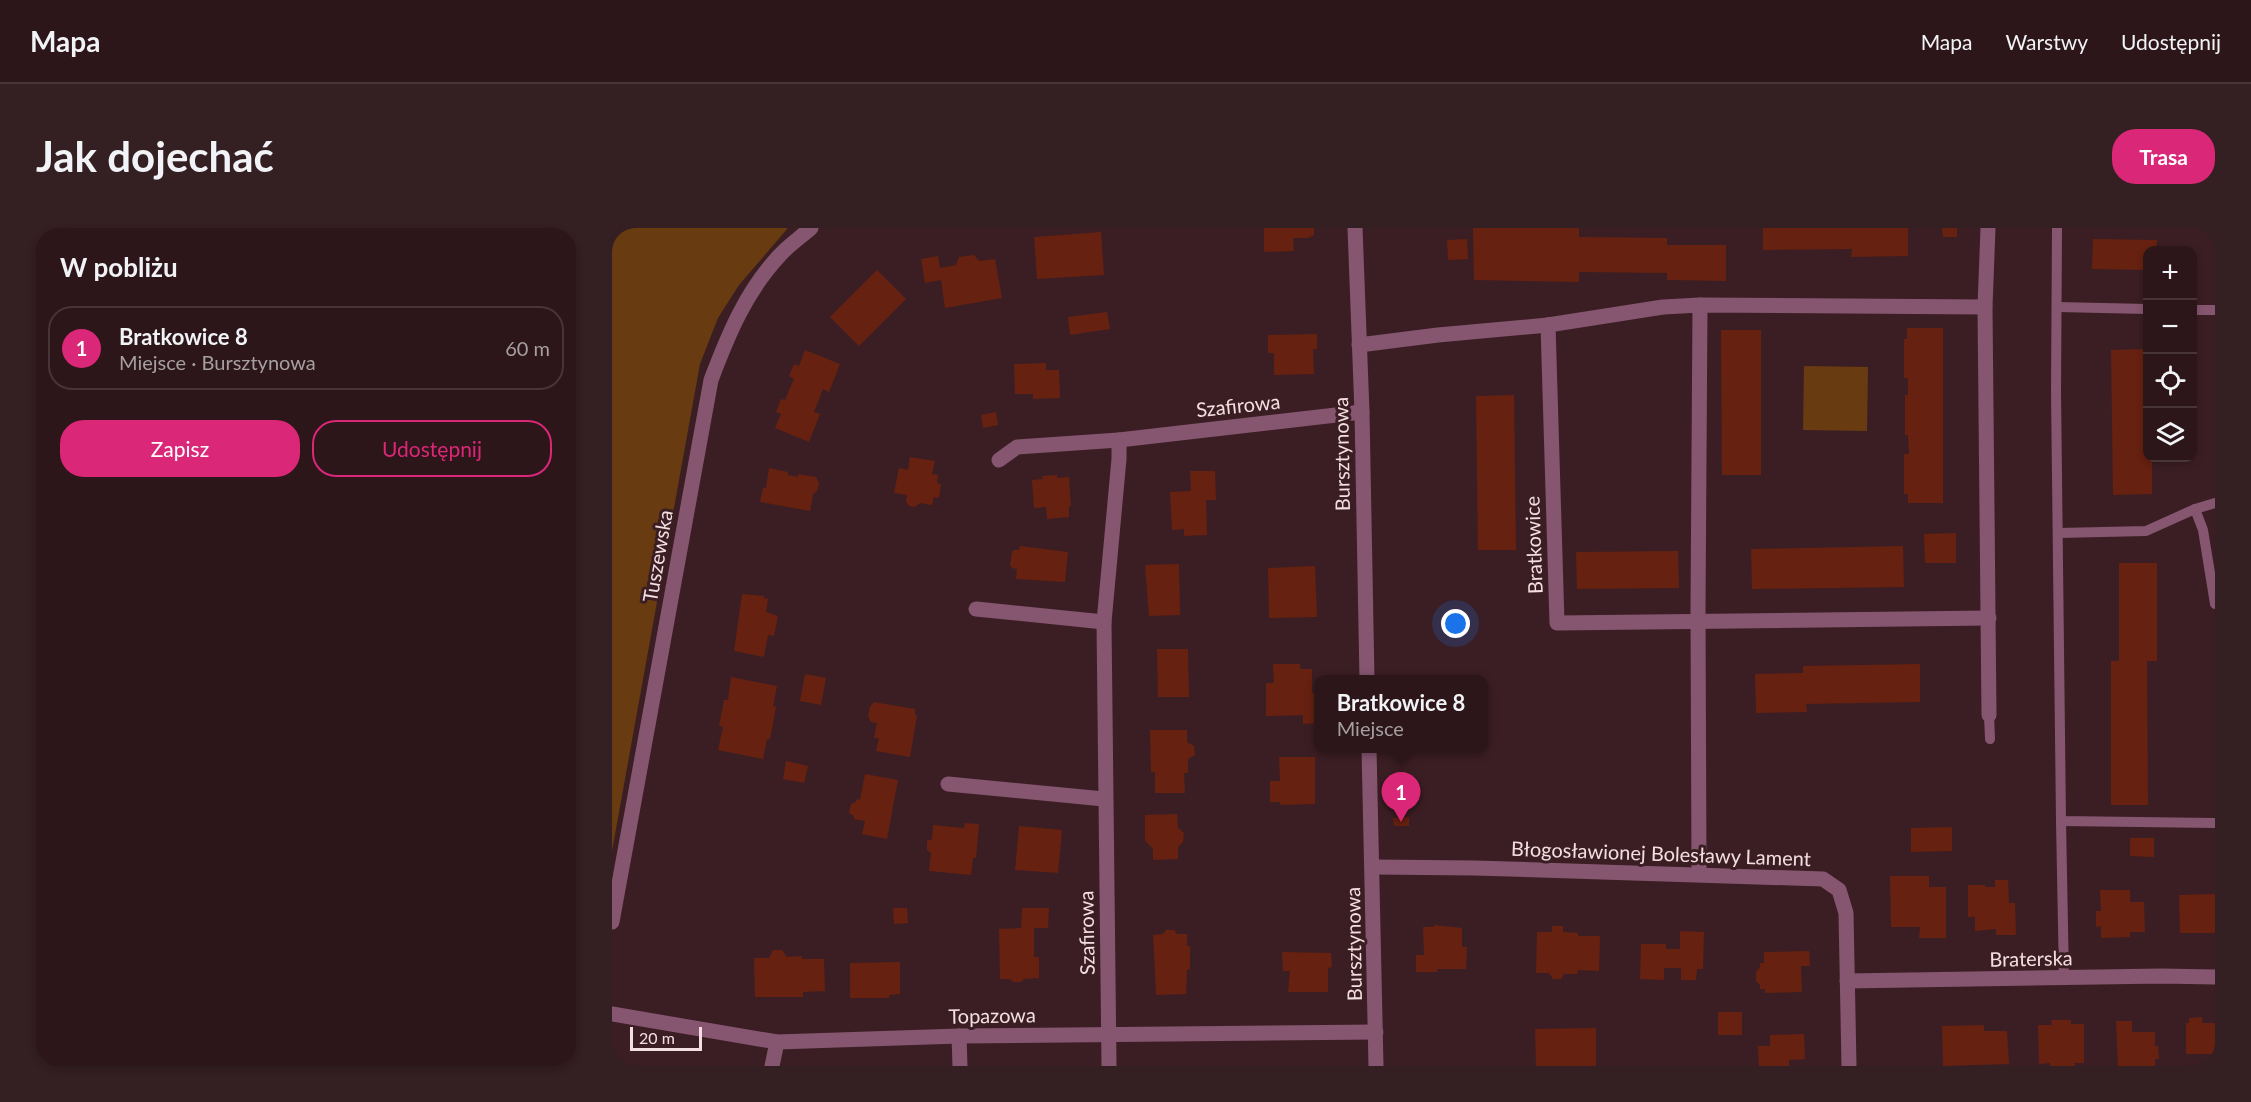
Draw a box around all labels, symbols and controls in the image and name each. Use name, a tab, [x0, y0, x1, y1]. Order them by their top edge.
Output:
text: Mapa	[30, 24, 100, 58]
text: Mapa	[1921, 29, 1973, 54]
text: Warstwy	[2006, 29, 2088, 54]
text: Udostępnij	[2121, 29, 2221, 54]
button: Trasa	[2112, 129, 2215, 184]
text: Jak dojechać	[36, 131, 274, 181]
map controls	[2143, 246, 2197, 462]
button: +	[2143, 246, 2197, 300]
text: W pobliżu	[60, 251, 178, 283]
button: −	[2143, 300, 2197, 354]
text: Bratkowice 8	[119, 323, 248, 350]
text: 1	[76, 336, 87, 360]
text: 60 m	[505, 336, 550, 360]
text: Miejsce · Bursztynowa	[119, 350, 316, 374]
button: locate	[2143, 354, 2197, 408]
street label: Szafirowa	[1195, 389, 1281, 421]
street label: Bursztynowa	[1328, 397, 1354, 511]
button: layers	[2143, 408, 2197, 462]
button: Zapisz	[60, 420, 300, 477]
button: Udostępnij	[312, 420, 552, 477]
street label: Bratkowice	[1519, 496, 1547, 594]
street label: Tuszewska	[637, 508, 677, 604]
your location	[1441, 609, 1470, 638]
popup	[1314, 675, 1488, 753]
text: Bratkowice 8	[1337, 689, 1465, 716]
text: Miejsce	[1337, 716, 1404, 740]
pin: 1	[1382, 772, 1420, 822]
street label: Błogosławionej Bolesławy Lament	[1511, 836, 1811, 870]
street label: Bursztynowa	[1340, 887, 1366, 1001]
street label: Szafirowa	[1073, 891, 1099, 975]
street label: Braterska	[1989, 945, 2073, 971]
street label: Topazowa	[948, 1002, 1036, 1028]
scale bar	[630, 1024, 702, 1052]
text: 20 m	[639, 1028, 675, 1047]

